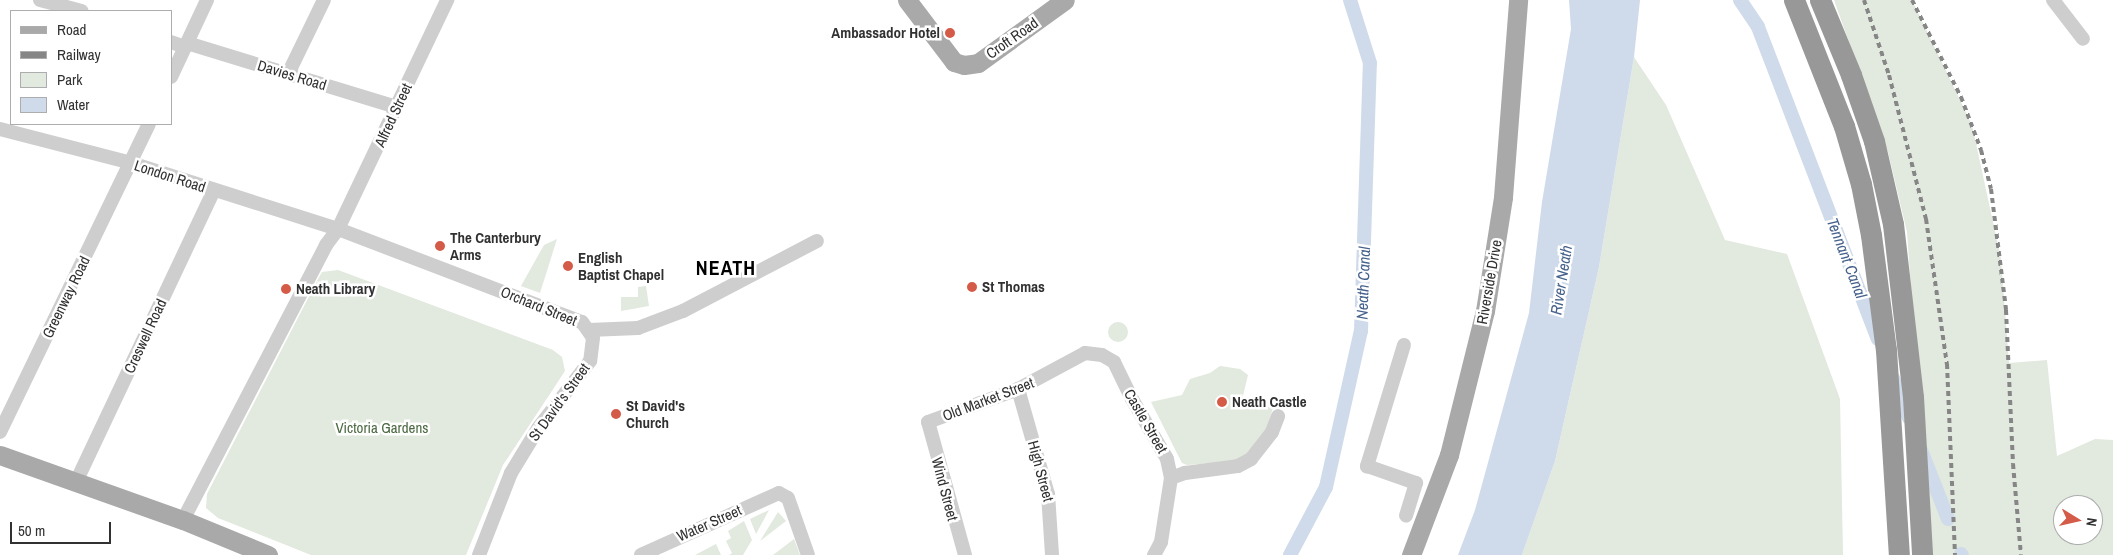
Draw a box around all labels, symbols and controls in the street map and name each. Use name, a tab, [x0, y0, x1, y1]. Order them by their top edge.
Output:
legend	[10, 10, 172, 125]
street label: Croft Road	[982, 14, 1042, 62]
text: Road	[57, 19, 86, 40]
place label: Ambassador Hotel	[831, 24, 940, 42]
marker: Ambassador Hotel	[944, 27, 956, 39]
text: Railway	[57, 44, 101, 65]
street label: Davies Road	[255, 56, 329, 94]
text: Park	[57, 69, 82, 90]
street label: Alfred Street	[370, 80, 416, 150]
text: Water	[57, 94, 89, 115]
street label: London Road	[132, 156, 208, 196]
water label: Tennant Canal	[1823, 215, 1871, 301]
place label: The Canterbury Arms	[450, 228, 541, 263]
street label: Riverside Drive	[1473, 238, 1505, 326]
marker: The Canterbury Arms	[434, 240, 446, 252]
water label: River Neath	[1546, 244, 1576, 316]
water label: Neath Canal	[1352, 246, 1374, 320]
place label: English Baptist Chapel	[578, 248, 664, 283]
street label: Greenway Road	[38, 253, 94, 341]
district label: NEATH	[695, 255, 757, 279]
marker: English Baptist Chapel	[562, 260, 574, 272]
place label: St Thomas	[982, 278, 1045, 296]
place label: Neath Library	[296, 280, 375, 298]
marker: St Thomas	[966, 281, 978, 293]
marker: Neath Library	[280, 283, 292, 295]
street label: Orchard Street	[498, 283, 580, 329]
street label: Creswell Road	[120, 296, 170, 376]
street label: St David's Street	[525, 360, 593, 444]
street label: Old Market Street	[940, 373, 1036, 425]
street label: Castle Street	[1120, 386, 1172, 456]
place label: Neath Castle	[1232, 393, 1307, 411]
place label: St David's Church	[626, 396, 685, 431]
marker: Neath Castle	[1216, 396, 1228, 408]
marker: St David's Church	[610, 408, 622, 420]
park label: Victoria Gardens	[336, 419, 428, 437]
street label: High Street	[1024, 439, 1058, 503]
street label: Wind Street	[928, 455, 962, 523]
north arrow	[2053, 495, 2103, 545]
street label: Water Street	[674, 501, 744, 545]
scale bar	[12, 512, 114, 544]
text: N	[2082, 517, 2101, 528]
text: 50 m	[18, 520, 45, 541]

